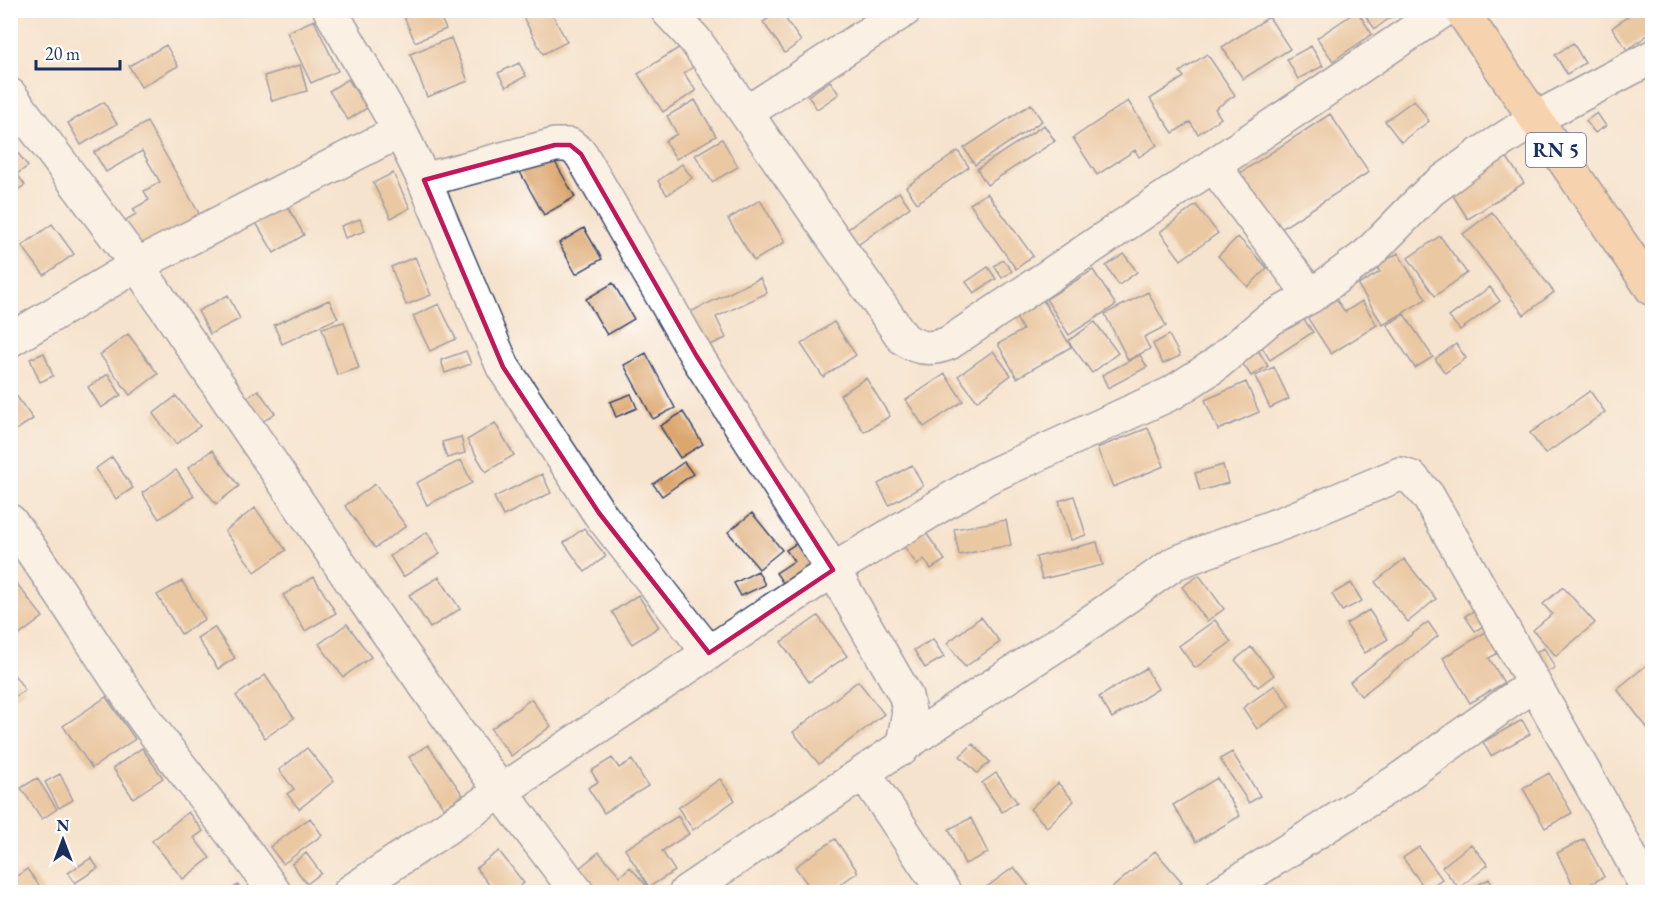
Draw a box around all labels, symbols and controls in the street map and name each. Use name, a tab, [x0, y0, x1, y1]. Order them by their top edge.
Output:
scale bar	[36, 33, 120, 71]
text: 20 m	[45, 42, 80, 65]
road number: RN 5	[1526, 133, 1586, 167]
north arrow	[33, 810, 93, 870]
text: N	[57, 815, 70, 836]

